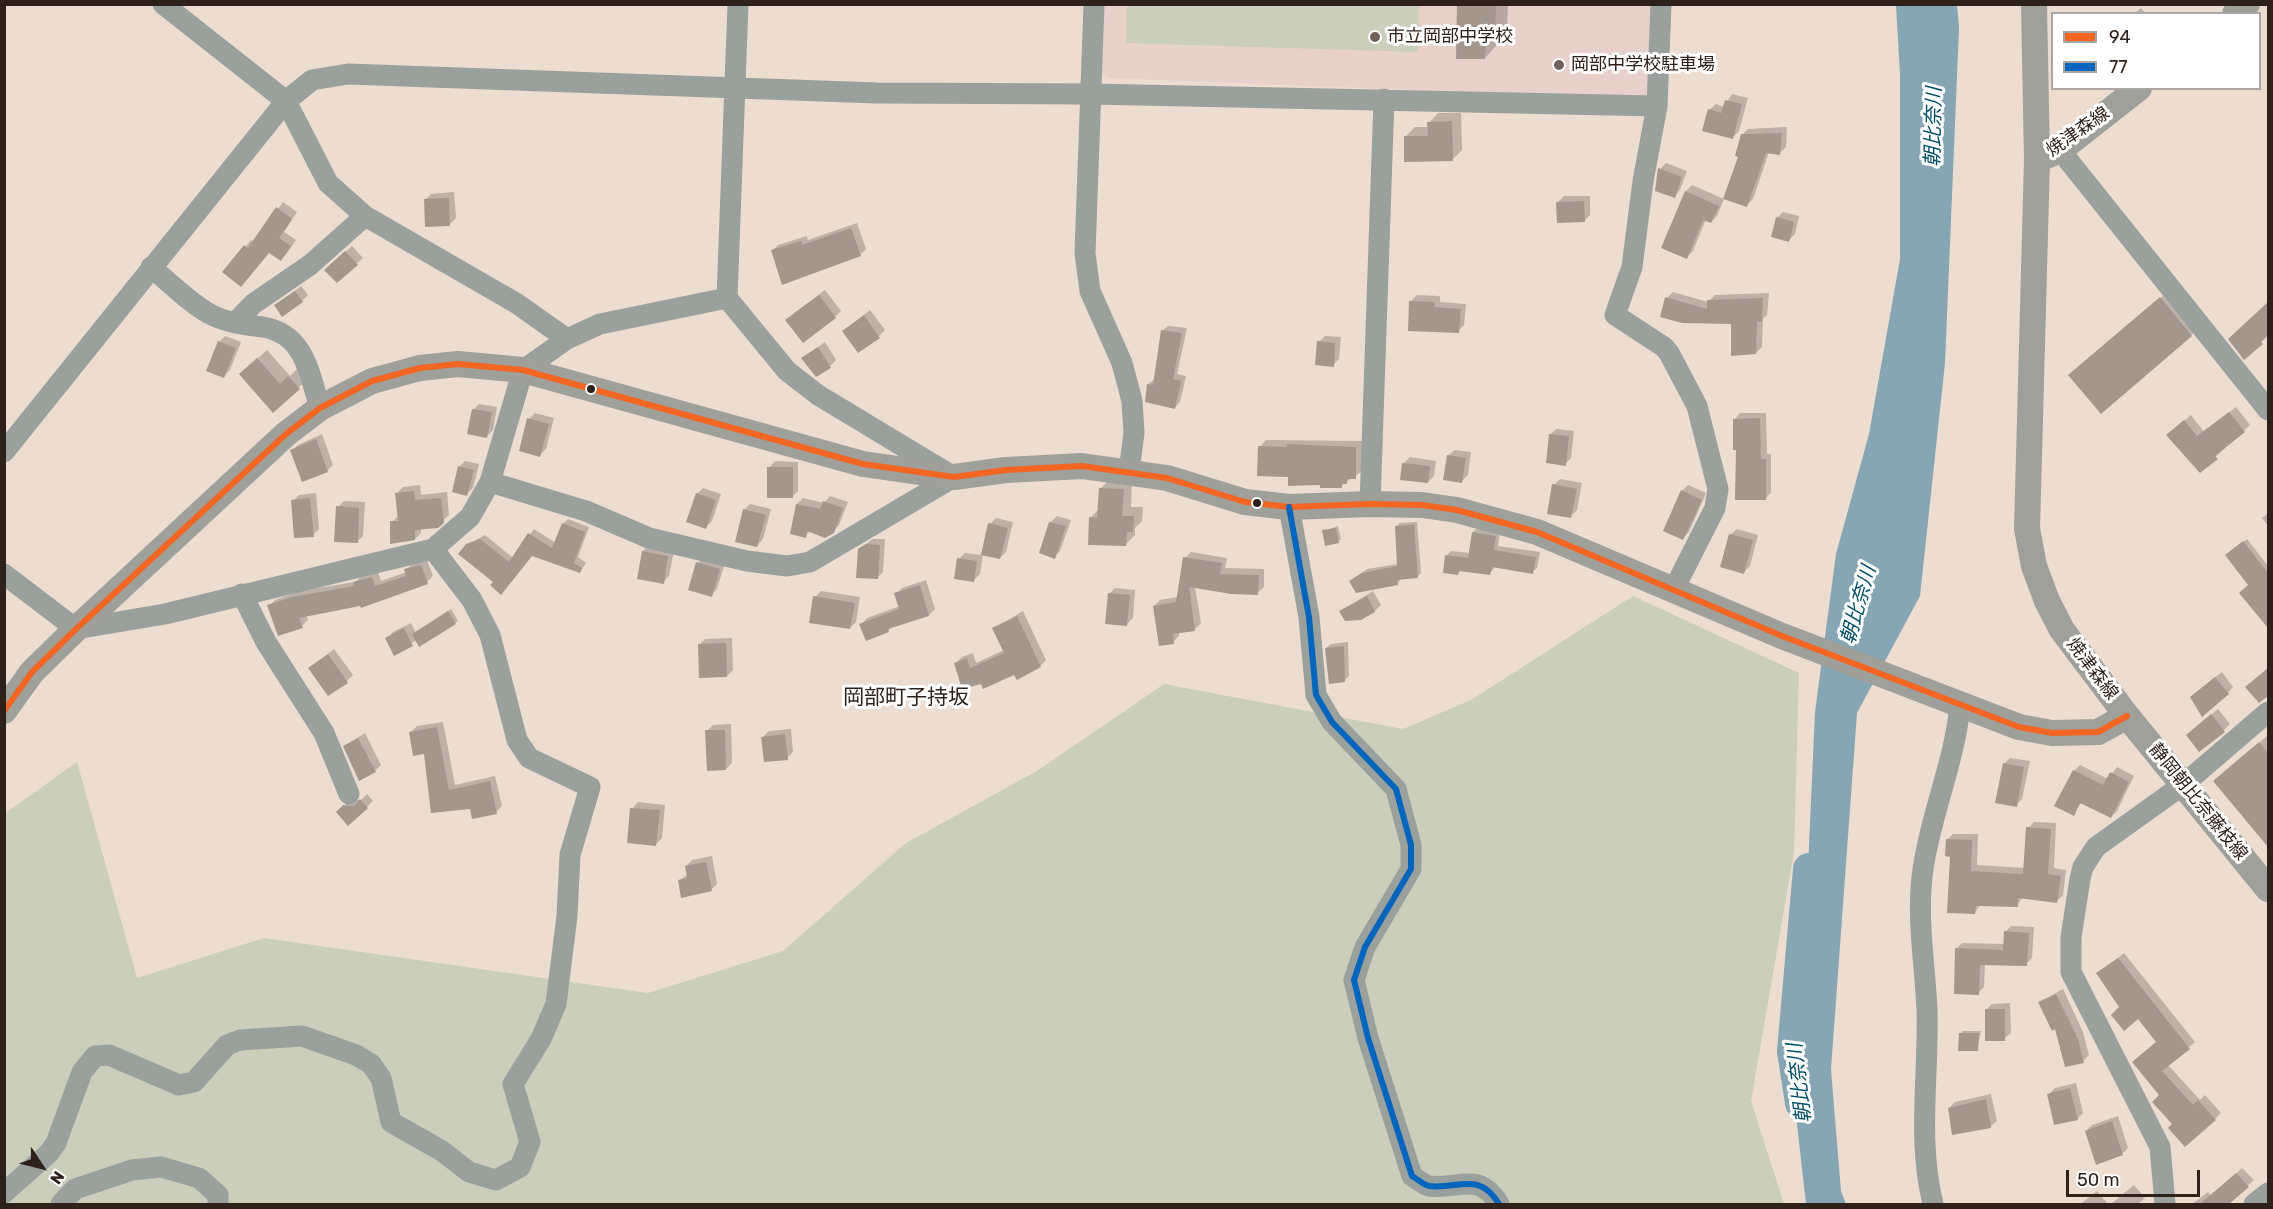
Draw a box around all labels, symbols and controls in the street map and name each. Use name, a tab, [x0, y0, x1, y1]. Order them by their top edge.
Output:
legend	[2051, 12, 2261, 90]
place label: 市立岡部中学校	[1387, 26, 1513, 48]
text: 94	[2109, 26, 2131, 48]
marker: 市立岡部中学校	[1368, 30, 1382, 44]
place label: 岡部中学校駐車場	[1571, 54, 1715, 76]
text: 77	[2109, 56, 2127, 78]
marker: 岡部中学校駐車場	[1552, 58, 1566, 72]
water label: 朝比奈川	[1921, 87, 1947, 167]
street label: 焼津森線	[2042, 103, 2114, 161]
unlabelled marker	[585, 383, 597, 395]
unlabelled marker	[1251, 497, 1263, 509]
water label: 朝比奈川	[1836, 563, 1882, 647]
street label: 焼津森線	[2062, 634, 2122, 704]
district label: 岡部町子持坂	[843, 685, 969, 711]
street label: 静岡朝比奈藤枝線	[2144, 739, 2252, 865]
water label: 朝比奈川	[1783, 1042, 1817, 1124]
north arrow	[12, 1137, 72, 1197]
scale bar	[2069, 1158, 2202, 1196]
text: N	[46, 1167, 68, 1188]
text: 50 m	[2077, 1169, 2120, 1191]

